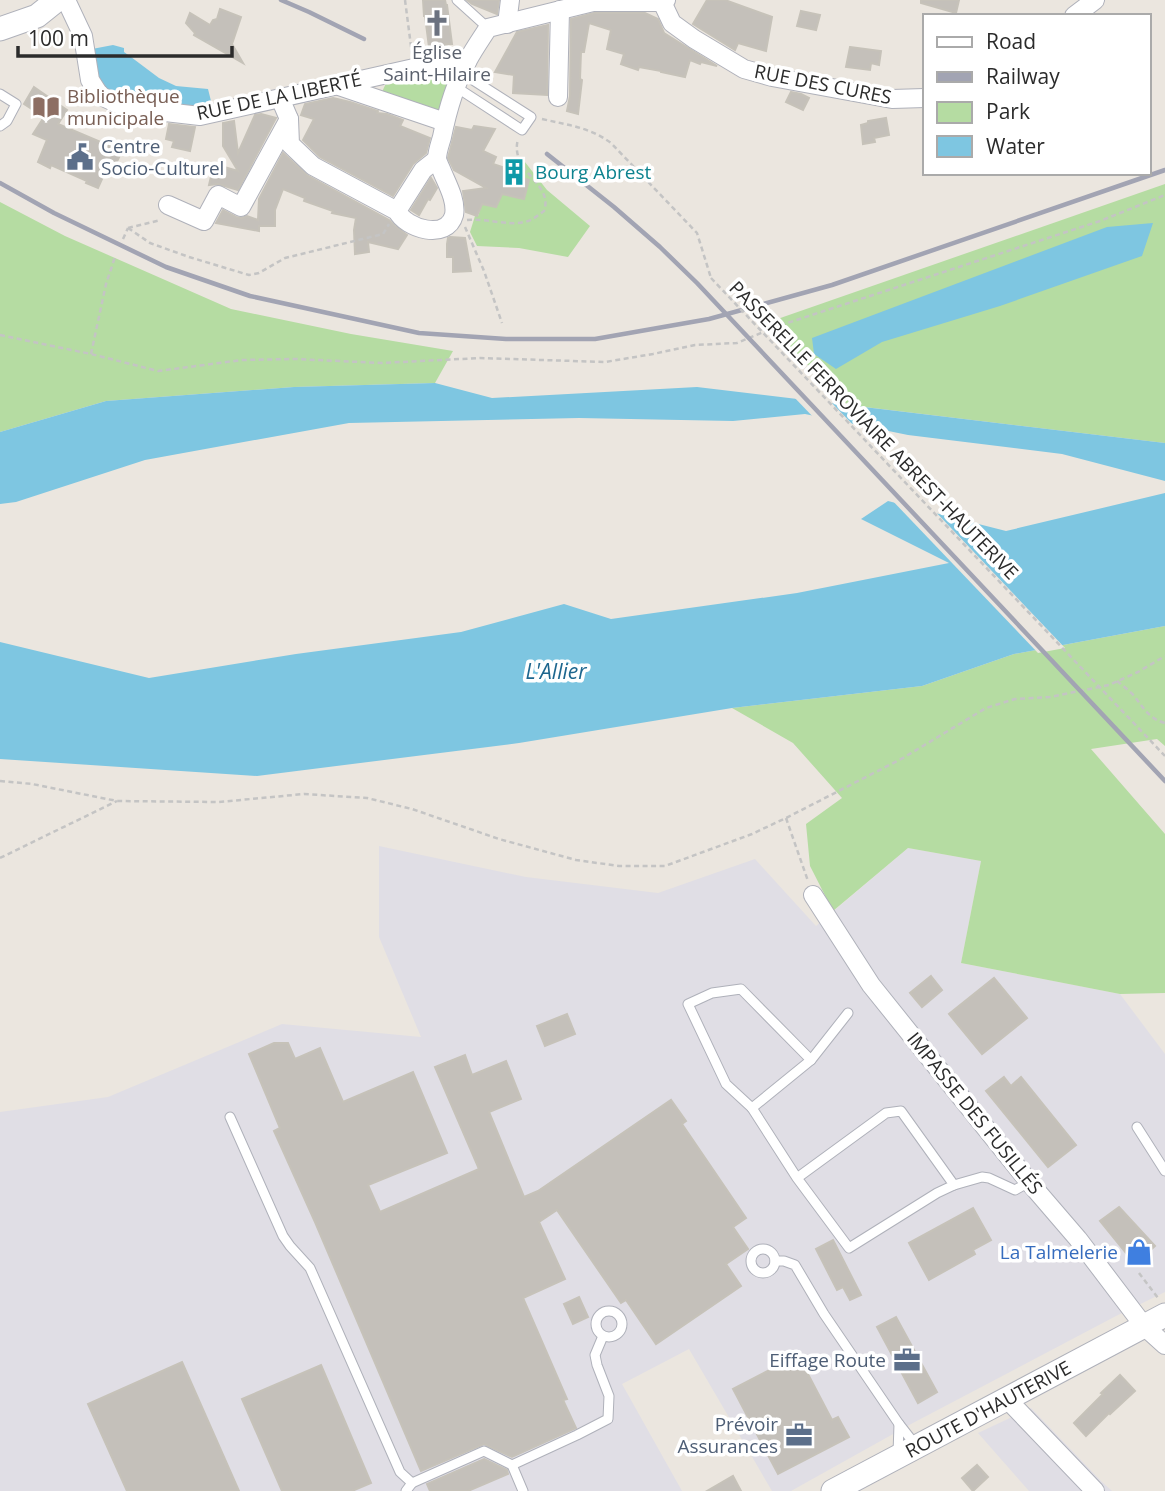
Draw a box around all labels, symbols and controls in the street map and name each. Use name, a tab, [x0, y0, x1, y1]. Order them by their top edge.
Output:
church icon: Église Saint-Hilaire	[422, 8, 452, 38]
scale bar	[18, 14, 231, 58]
legend	[923, 14, 1151, 175]
text: 100 m	[28, 24, 89, 52]
text: Road	[986, 27, 1036, 55]
place label: Église Saint-Hilaire	[383, 39, 491, 87]
street label: RUE DES CURES	[752, 58, 894, 110]
text: Railway	[986, 62, 1060, 90]
street label: RUE DE LA LIBERTÉ	[194, 66, 364, 126]
place label: Bibliothèque municipale	[67, 83, 180, 131]
library icon: Bibliothèque municipale	[31, 92, 61, 122]
text: Park	[986, 97, 1030, 125]
text: Water	[986, 132, 1045, 160]
place label: Centre Socio-Culturel	[101, 133, 224, 181]
public building icon: Centre Socio-Culturel	[65, 142, 95, 172]
building icon: Bourg Abrest	[499, 157, 529, 187]
place label: Bourg Abrest	[535, 159, 652, 185]
street label: PASSERELLE FERROVIAIRE ABREST-HAUTERIVE	[724, 275, 1024, 585]
water label: L'Allier	[525, 657, 587, 685]
street label: IMPASSE DES FUSILLÉS	[901, 1026, 1049, 1200]
shop icon: La Talmelerie	[1124, 1237, 1154, 1267]
place label: La Talmelerie	[1000, 1239, 1118, 1265]
office icon: Eiffage Route	[892, 1345, 922, 1375]
place label: Eiffage Route	[769, 1347, 886, 1373]
street label: ROUTE D'HAUTERIVE	[901, 1354, 1075, 1464]
place label: Prévoir Assurances	[677, 1411, 778, 1459]
office icon: Prévoir Assurances	[784, 1420, 814, 1450]

